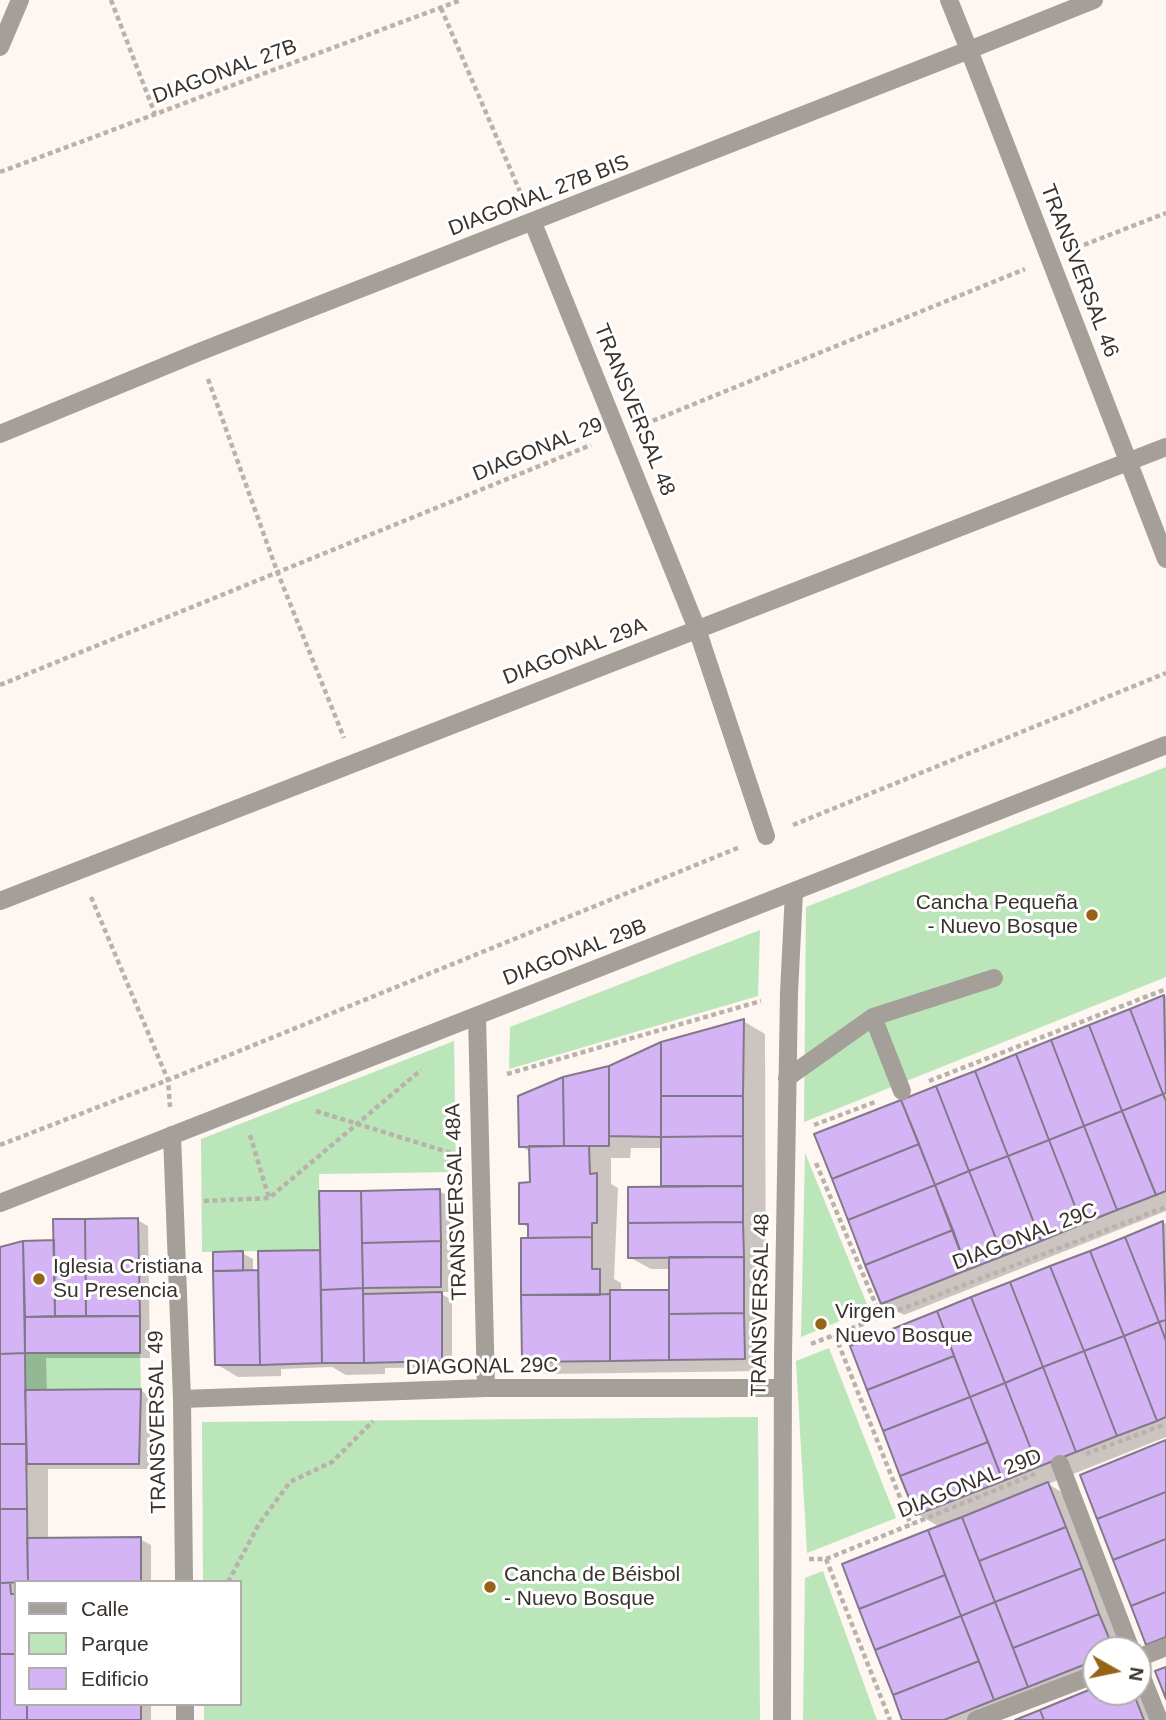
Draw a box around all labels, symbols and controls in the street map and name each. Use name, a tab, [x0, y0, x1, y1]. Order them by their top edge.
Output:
street label: DIAGONAL 27B	[149, 34, 301, 110]
street label: DIAGONAL 27B BIS	[445, 150, 633, 242]
street label: TRANSVERSAL 46	[1034, 181, 1124, 361]
street label: TRANSVERSAL 48	[588, 320, 680, 500]
street label: DIAGONAL 29	[469, 413, 607, 487]
street label: DIAGONAL 29A	[500, 613, 650, 691]
place label: Cancha Pequeña - Nuevo Bosque	[916, 890, 1078, 940]
marker: Cancha Pequeña - Nuevo Bosque	[1084, 907, 1100, 923]
street label: DIAGONAL 29B	[500, 914, 650, 992]
street label: TRANSVERSAL 48A	[441, 1103, 473, 1301]
street label: DIAGONAL 29C	[949, 1198, 1101, 1276]
street label: TRANSVERSAL 48	[747, 1213, 775, 1397]
place label: Iglesia Cristiana Su Presencia	[53, 1254, 202, 1304]
marker: Iglesia Cristiana Su Presencia	[31, 1271, 47, 1287]
place label: Virgen Nuevo Bosque	[835, 1299, 973, 1349]
marker: Virgen Nuevo Bosque	[813, 1316, 829, 1332]
street label: TRANSVERSAL 49	[144, 1330, 172, 1514]
street label: DIAGONAL 29C	[405, 1353, 559, 1381]
street label: DIAGONAL 29D	[894, 1444, 1046, 1524]
place label: Cancha de Béisbol - Nuevo Bosque	[504, 1562, 680, 1612]
marker: Cancha de Béisbol - Nuevo Bosque	[482, 1579, 498, 1595]
legend	[14, 1580, 242, 1706]
text: Calle	[81, 1597, 129, 1620]
text: Parque	[81, 1632, 149, 1655]
north arrow	[1082, 1636, 1152, 1706]
text: N	[1125, 1666, 1148, 1682]
text: Edificio	[81, 1667, 149, 1690]

